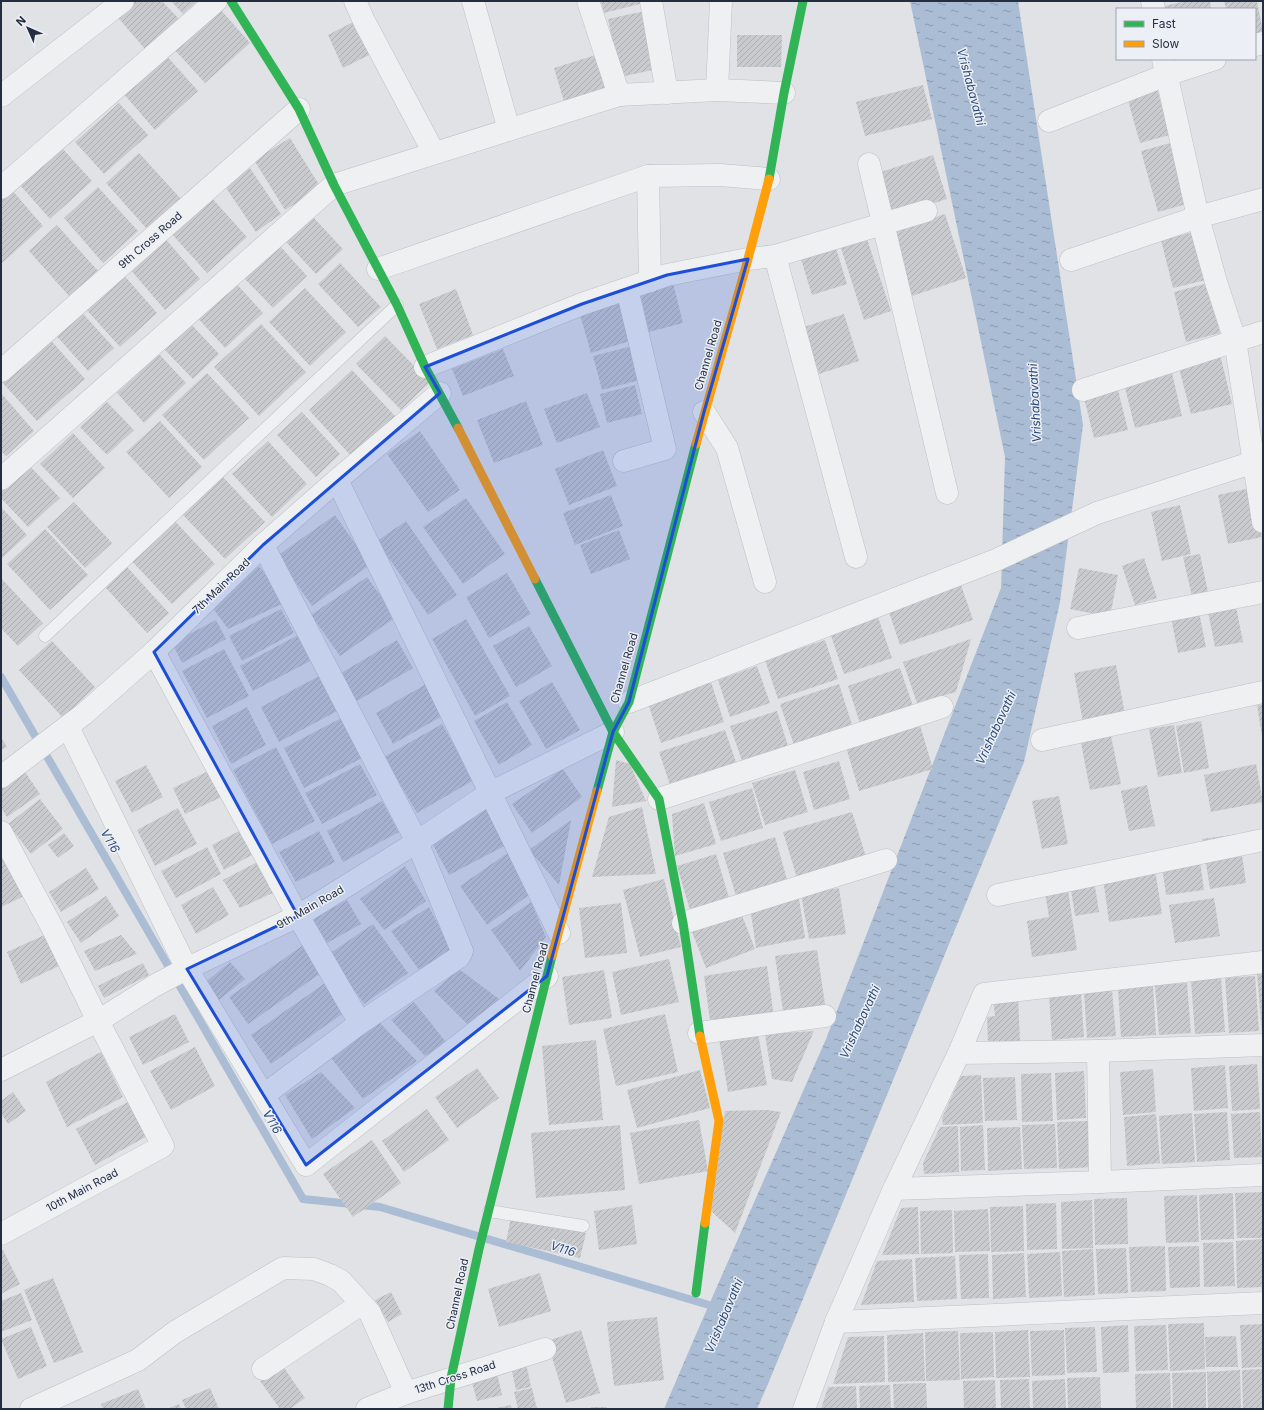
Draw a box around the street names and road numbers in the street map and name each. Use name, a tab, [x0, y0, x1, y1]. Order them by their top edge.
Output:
street label: 9th Cross Road	[115, 208, 185, 272]
street label: Channel Road	[691, 318, 725, 392]
street label: 7th Main Road	[189, 555, 253, 617]
street label: Channel Road	[607, 631, 641, 705]
street label: 9th Main Road	[274, 882, 346, 932]
street label: Channel Road	[519, 941, 551, 1015]
street label: 10th Main Road	[44, 1165, 120, 1215]
street label: Channel Road	[443, 1257, 471, 1331]
street label: 13th Cross Road	[413, 1357, 497, 1397]

